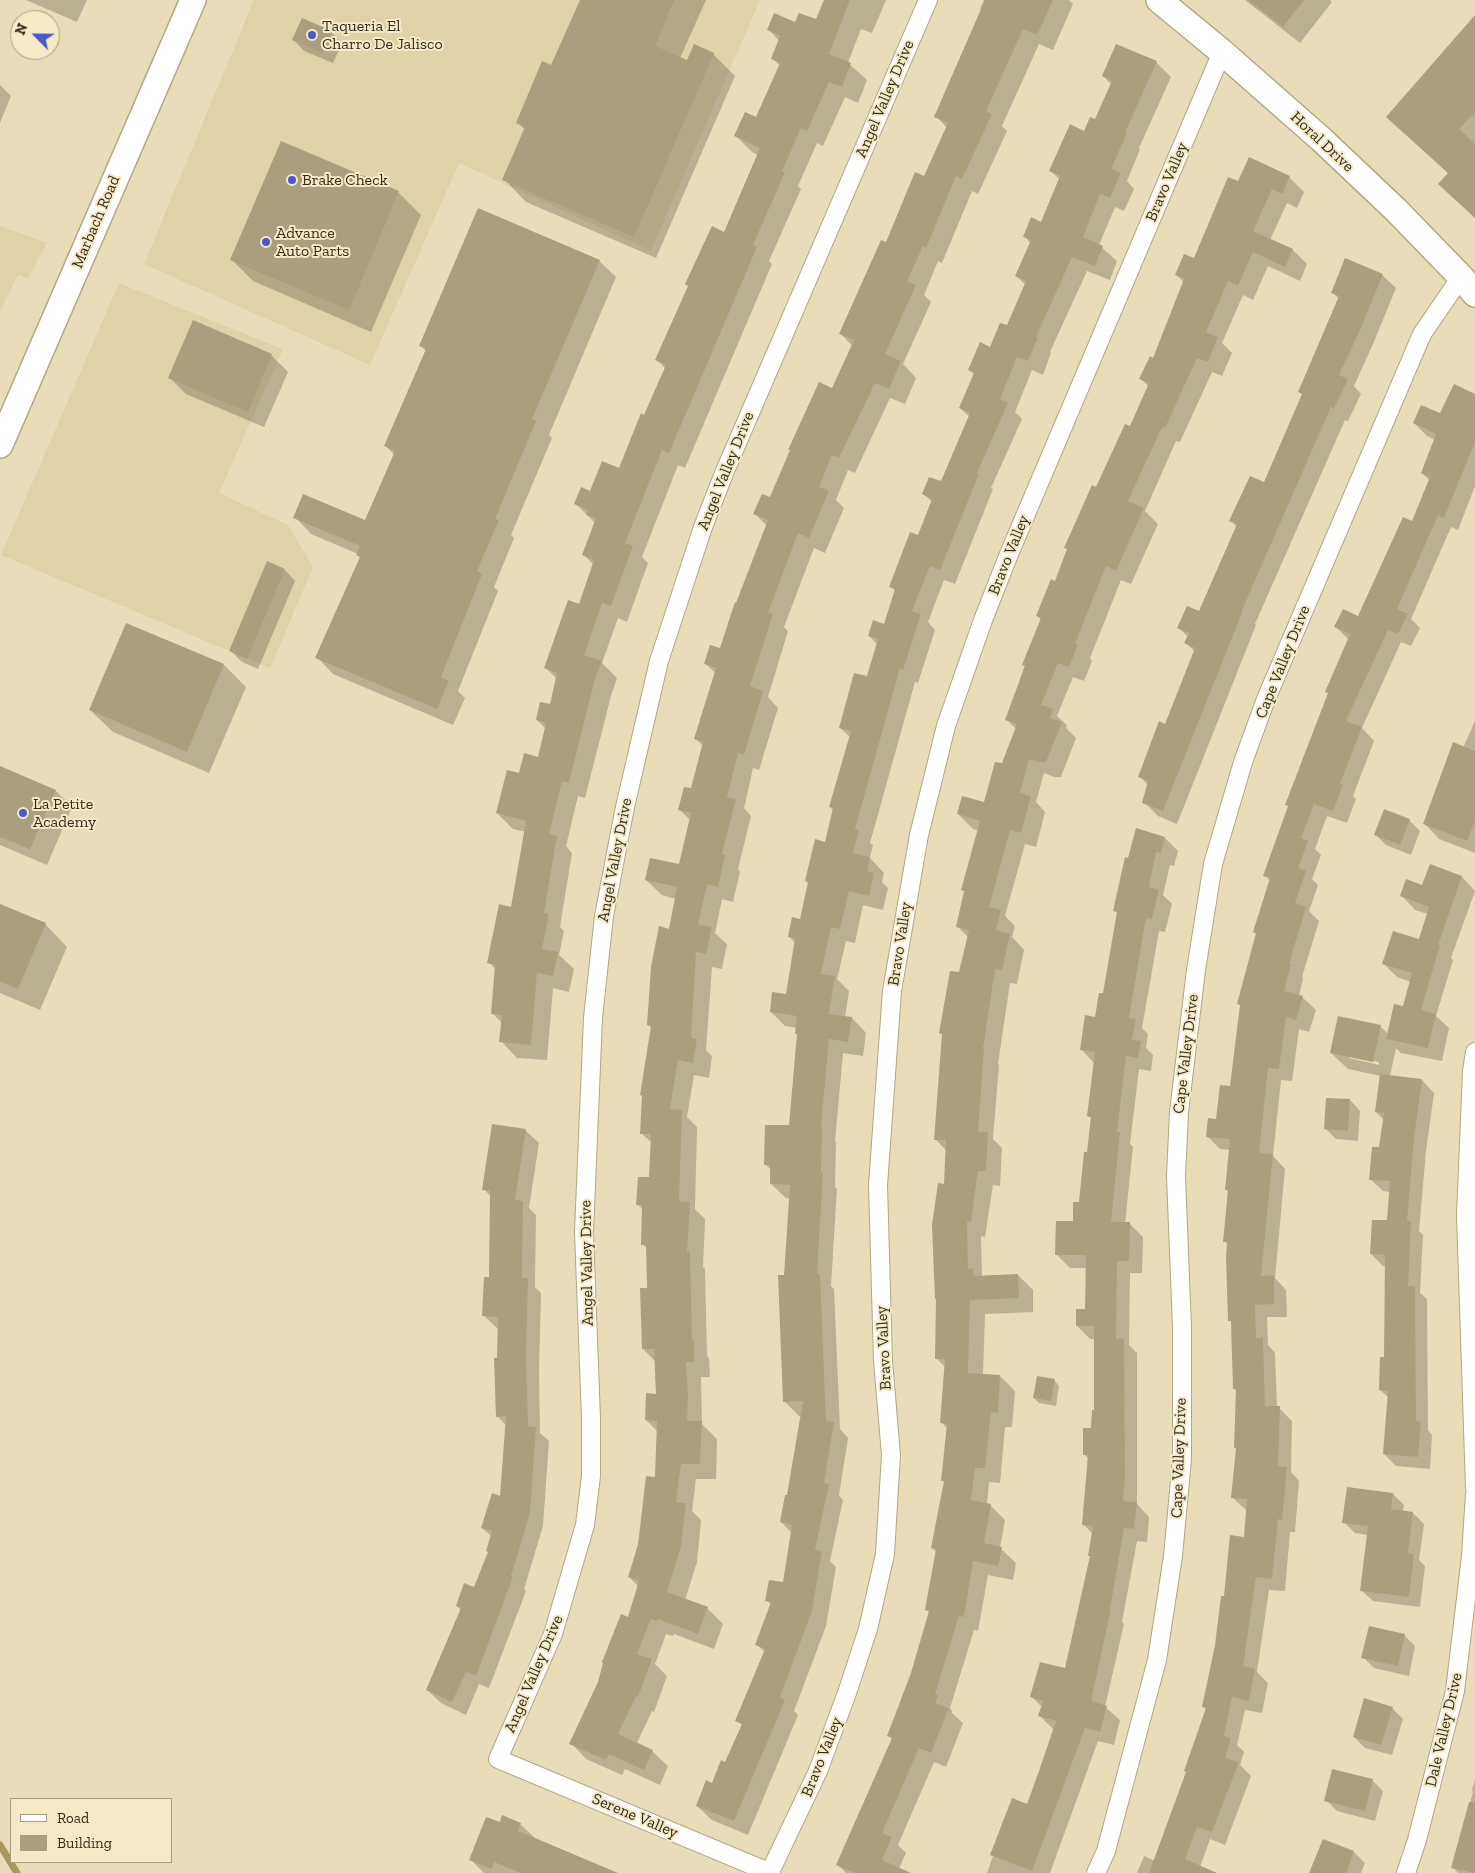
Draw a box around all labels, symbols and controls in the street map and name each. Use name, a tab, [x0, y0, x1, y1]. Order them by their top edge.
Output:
north arrow	[10, 10, 60, 60]
place label: Taqueria El Charro De Jalisco	[322, 16, 443, 54]
text: N	[12, 21, 32, 38]
marker: Taqueria El Charro De Jalisco	[306, 29, 318, 41]
street label: Angel Valley Drive	[852, 37, 918, 161]
street label: Horal Drive	[1286, 108, 1358, 176]
street label: Bravo Valley	[1142, 139, 1192, 225]
place label: Brake Check	[302, 170, 388, 190]
street label: Marbach Road	[68, 173, 124, 271]
marker: Brake Check	[286, 174, 298, 186]
place label: Advance Auto Parts	[276, 223, 349, 261]
marker: Advance Auto Parts	[260, 236, 272, 248]
street label: Angel Valley Drive	[693, 409, 759, 533]
street label: Bravo Valley	[984, 512, 1034, 598]
street label: Cape Valley Drive	[1252, 603, 1314, 721]
place label: La Petite Academy	[33, 794, 96, 832]
street label: Angel Valley Drive	[594, 796, 636, 924]
marker: La Petite Academy	[17, 807, 29, 819]
street label: Bravo Valley	[884, 901, 916, 987]
street label: Cape Valley Drive	[1169, 993, 1203, 1115]
street label: Angel Valley Drive	[576, 1200, 598, 1326]
street label: Bravo Valley	[872, 1305, 896, 1391]
street label: Cape Valley Drive	[1167, 1398, 1191, 1518]
street label: Angel Valley Drive	[501, 1612, 567, 1736]
street label: Dale Valley Drive	[1422, 1671, 1466, 1789]
street label: Bravo Valley	[797, 1714, 847, 1800]
street label: Serene Valley	[589, 1789, 681, 1843]
legend	[10, 1798, 172, 1863]
text: Road	[57, 1809, 89, 1827]
text: Building	[57, 1834, 112, 1852]

